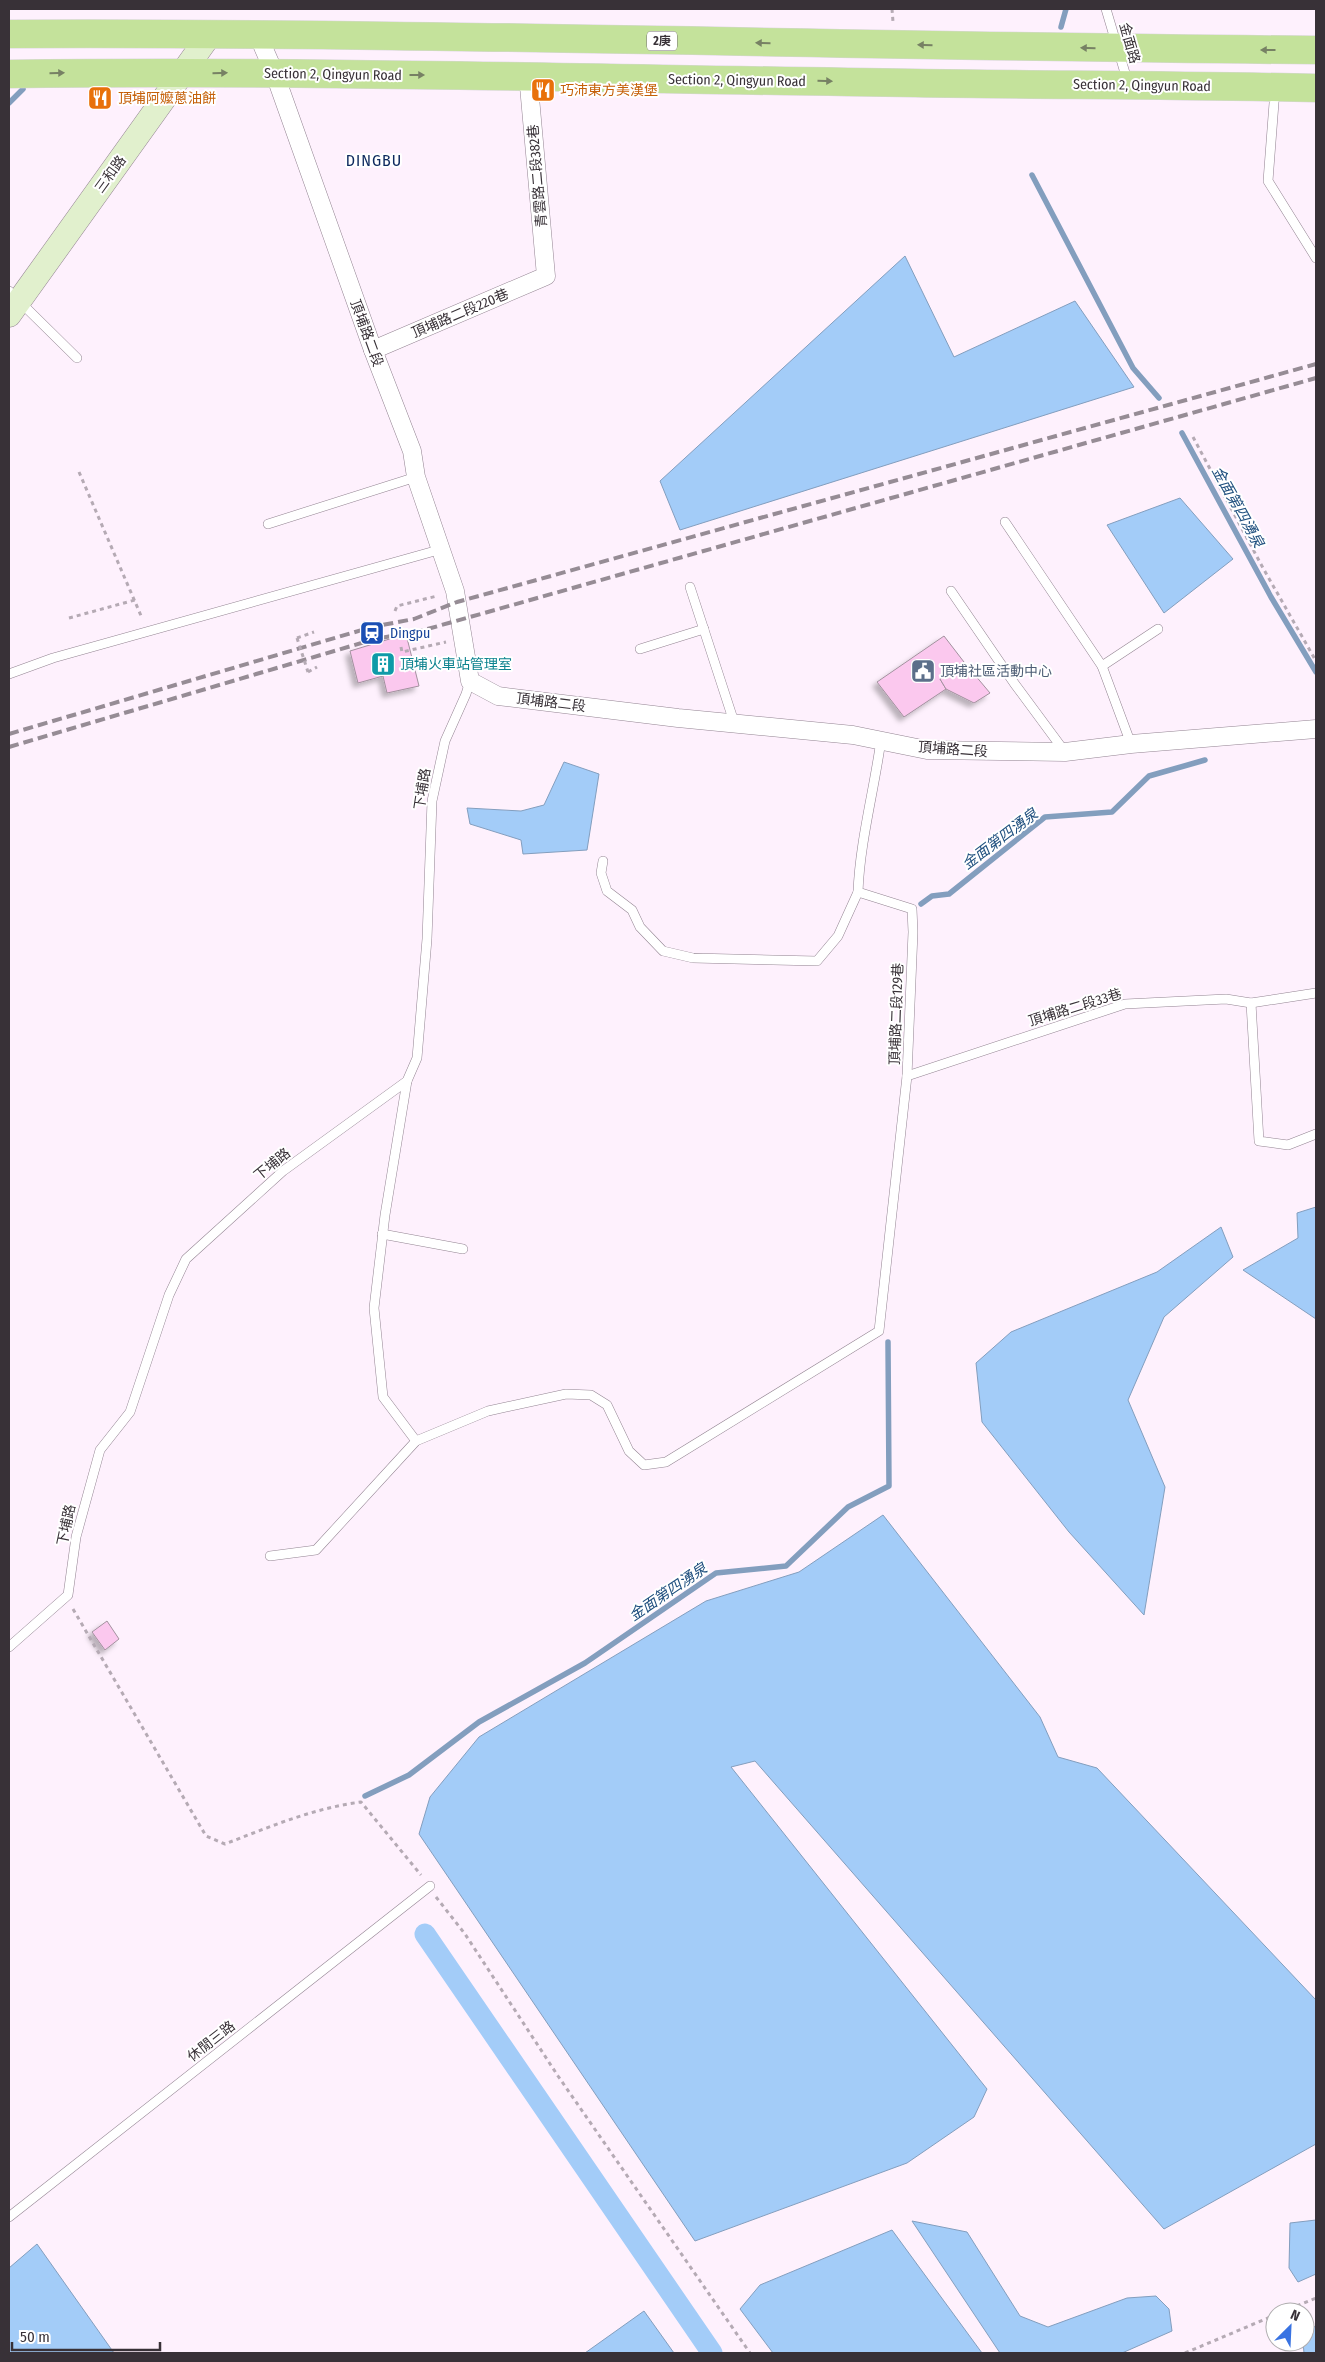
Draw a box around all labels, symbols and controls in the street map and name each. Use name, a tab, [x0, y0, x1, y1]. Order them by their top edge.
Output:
street label: 金面路	[1116, 21, 1143, 66]
road number: 2庚	[647, 31, 677, 50]
one-way arrow	[754, 39, 770, 47]
one-way arrow	[917, 41, 933, 49]
one-way arrow	[1079, 44, 1095, 52]
one-way arrow	[1259, 46, 1275, 54]
street label: Section 2, Qingyun Road	[264, 65, 402, 84]
one-way arrow	[50, 69, 66, 77]
one-way arrow	[212, 69, 228, 77]
one-way arrow	[410, 71, 426, 79]
street label: Section 2, Qingyun Road	[668, 71, 806, 90]
street label: Section 2, Qingyun Road	[1073, 76, 1211, 95]
restaurant icon: 巧沛東方美漢堡	[530, 77, 556, 103]
one-way arrow	[817, 78, 833, 86]
place label: 巧沛東方美漢堡	[560, 82, 658, 99]
restaurant icon: 頂埔阿嬤蔥油餅	[87, 85, 113, 111]
place label: 頂埔阿嬤蔥油餅	[118, 90, 216, 107]
street label: 青雲路二段382巷	[525, 124, 550, 228]
district label: DINGBU	[346, 151, 402, 170]
street label: 三和路	[91, 152, 130, 196]
street label: 頂埔路二段220巷	[409, 285, 511, 342]
street label: 頂埔路二段	[347, 297, 386, 369]
water label: 金面第四湧泉	[1208, 463, 1268, 552]
station icon: Dingpu	[359, 620, 385, 646]
place label: Dingpu	[390, 625, 430, 642]
building icon: 頂埔火車站管理室	[370, 651, 396, 677]
place label: 頂埔火車站管理室	[400, 656, 512, 673]
public building icon: 頂埔社區活動中心	[910, 658, 936, 684]
place label: 頂埔社區活動中心	[940, 663, 1052, 680]
street label: 頂埔路二段	[515, 690, 587, 715]
street label: 頂埔路二段	[917, 739, 988, 760]
street label: 下埔路	[411, 767, 434, 811]
water label: 金面第四湧泉	[959, 804, 1042, 873]
street label: 頂埔路二段129巷	[886, 963, 907, 1065]
street label: 頂埔路二段33巷	[1026, 985, 1124, 1030]
street label: 下埔路	[251, 1145, 294, 1184]
street label: 下埔路	[54, 1503, 79, 1547]
water label: 金面第四湧泉	[626, 1559, 711, 1625]
street label: 休閒三路	[184, 2017, 239, 2065]
north arrow	[1265, 2302, 1315, 2352]
text: N	[1288, 2306, 1302, 2325]
scale bar	[12, 2320, 160, 2352]
text: 50 m	[20, 2328, 50, 2346]

